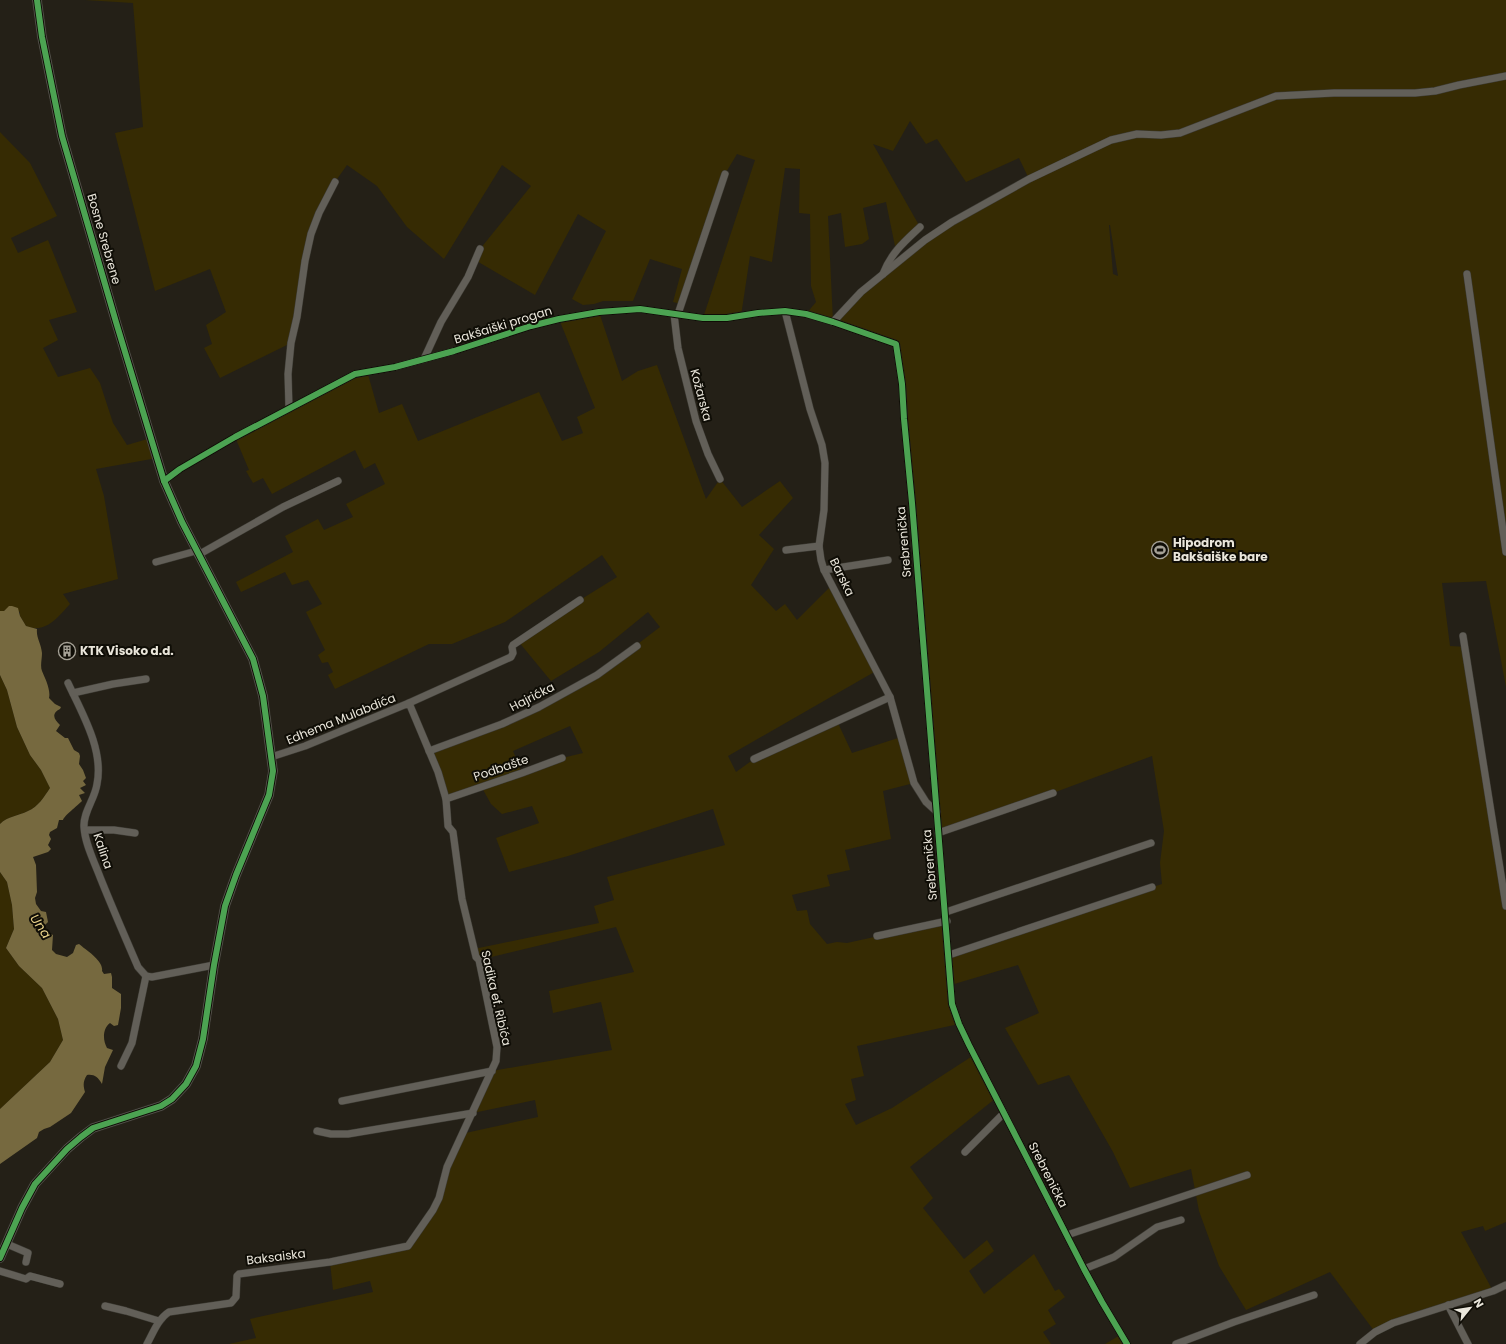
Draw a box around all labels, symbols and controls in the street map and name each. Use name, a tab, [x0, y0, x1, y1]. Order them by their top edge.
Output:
street label: Bosne Srebrene	[83, 191, 126, 286]
street label: Bakšaiški progan	[452, 302, 554, 348]
street label: Kožarska	[686, 367, 717, 423]
street label: Srebrenička	[892, 506, 915, 578]
place label: Hipodrom Bakšaiške bare	[1173, 534, 1268, 565]
sports icon: Hipodrom Bakšaiške bare	[1150, 540, 1170, 560]
street label: Barska	[826, 555, 859, 599]
building icon: KTK Visoko d.d.	[57, 641, 77, 661]
place label: KTK Visoko d.d.	[80, 642, 174, 659]
street label: Hajrićka	[506, 678, 557, 715]
street label: Edhema Mulabdića	[284, 689, 398, 748]
street label: Podbašte	[471, 750, 531, 785]
street label: Srebrenička	[918, 829, 941, 901]
street label: Kalina	[89, 831, 118, 871]
water label: Una	[25, 910, 56, 942]
street label: Sadika ef. Ribića	[477, 948, 516, 1047]
street label: Srebrenička	[1025, 1139, 1072, 1210]
street label: Baksaiska	[245, 1244, 307, 1269]
north arrow	[1450, 1288, 1490, 1328]
text: N	[1470, 1295, 1488, 1311]

